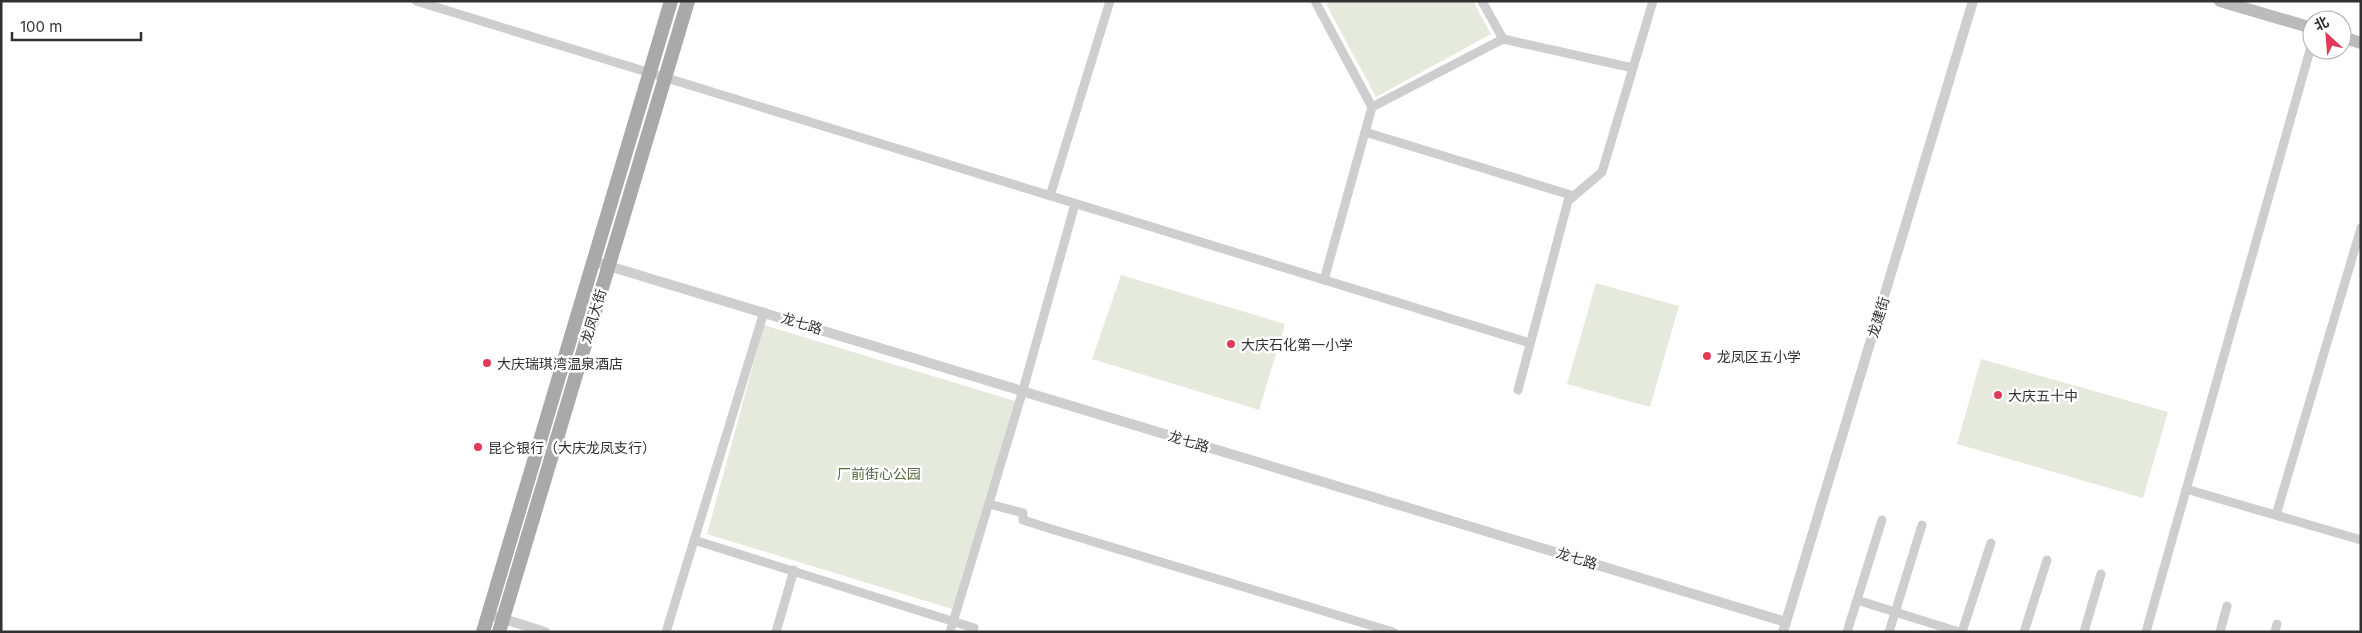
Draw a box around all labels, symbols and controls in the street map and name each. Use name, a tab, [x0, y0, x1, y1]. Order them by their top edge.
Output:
scale bar	[12, 10, 141, 42]
north arrow	[2302, 10, 2352, 60]
text: 北	[2311, 12, 2331, 34]
text: 100 m	[20, 17, 62, 36]
street label: 龙凤大街	[577, 287, 609, 345]
street label: 龙建街	[1864, 294, 1892, 340]
street label: 龙七路	[779, 309, 825, 337]
place label: 大庆石化第一小学	[1241, 336, 1353, 353]
marker: 大庆石化第一小学	[1225, 338, 1237, 350]
place label: 龙凤区五小学	[1717, 348, 1801, 365]
marker: 龙凤区五小学	[1701, 350, 1713, 362]
place label: 大庆瑞琪湾温泉酒店	[497, 355, 623, 372]
marker: 大庆瑞琪湾温泉酒店	[481, 357, 493, 369]
place label: 大庆五十中	[2008, 387, 2078, 404]
marker: 大庆五十中	[1992, 389, 2004, 401]
street label: 龙七路	[1166, 427, 1212, 455]
place label: 昆仑银行（大庆龙凤支行）	[488, 439, 656, 456]
marker: 昆仑银行（大庆龙凤支行）	[472, 441, 484, 453]
park label: 厂前街心公园	[837, 465, 921, 482]
street label: 龙七路	[1554, 544, 1600, 572]

